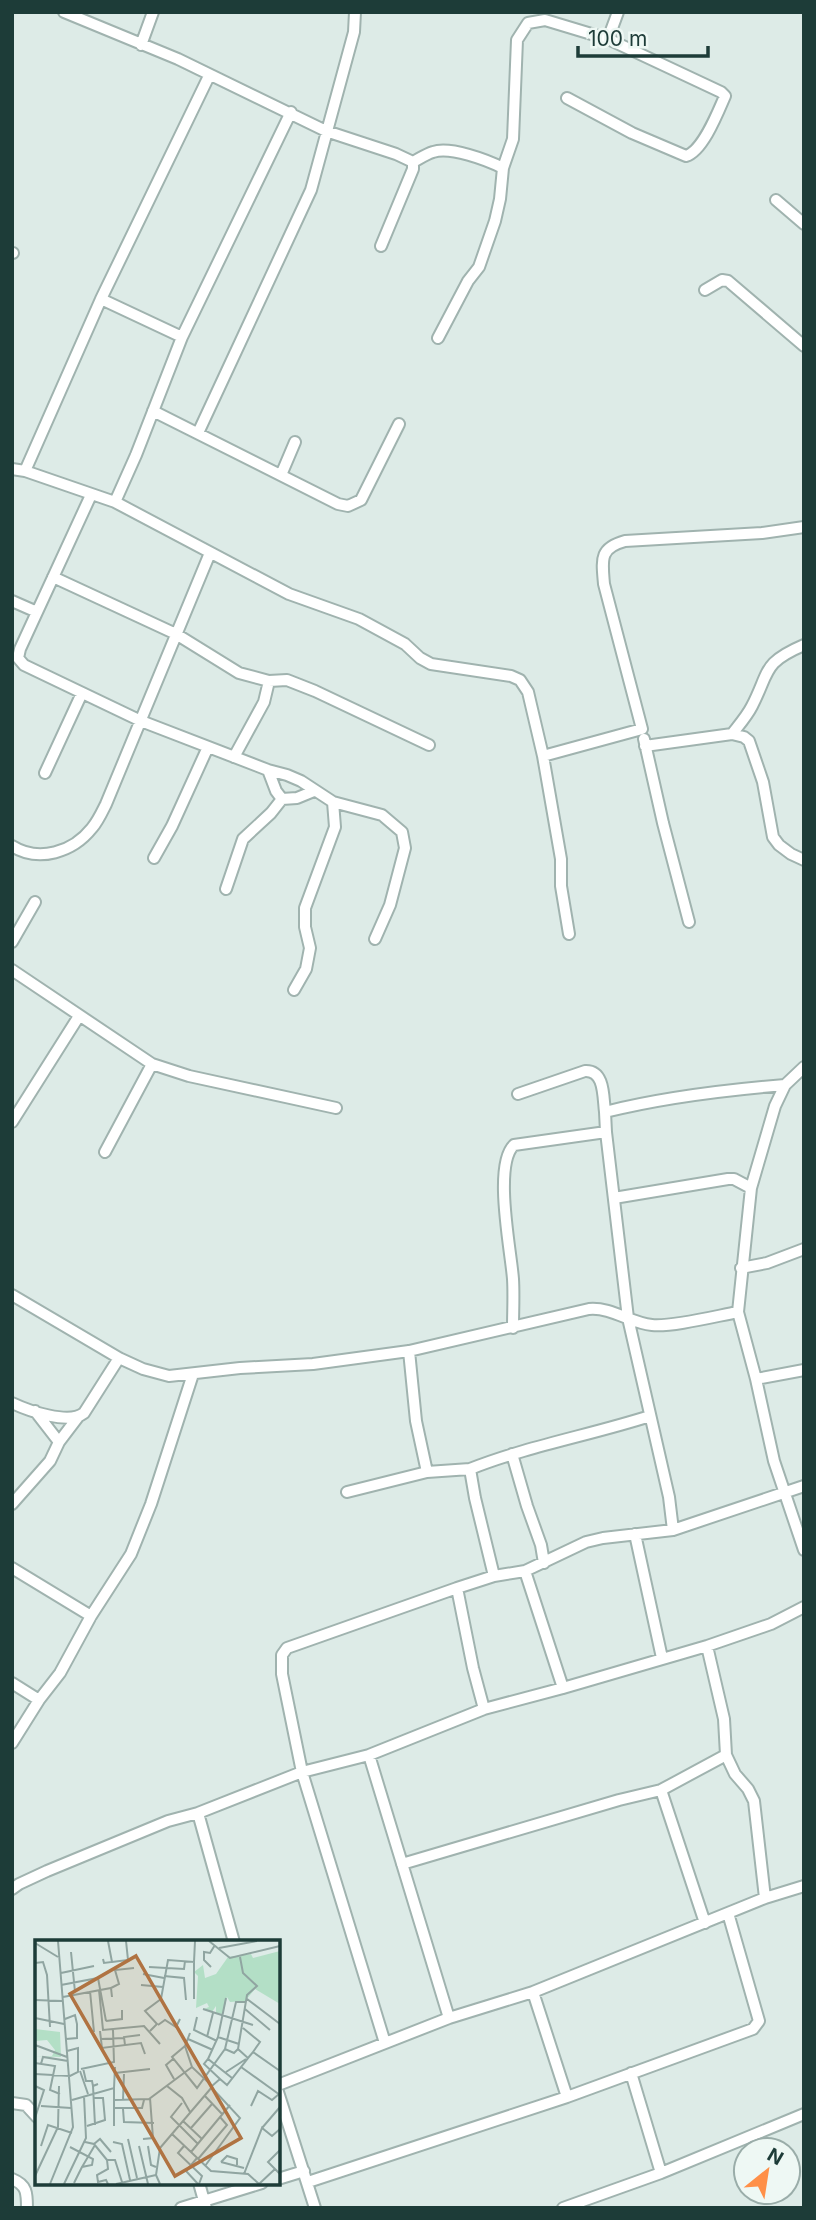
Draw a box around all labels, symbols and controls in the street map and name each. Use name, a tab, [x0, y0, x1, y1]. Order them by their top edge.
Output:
scale bar	[578, 14, 708, 58]
text: 100 m	[588, 26, 647, 51]
inset map	[35, 1940, 280, 2185]
north arrow	[732, 2136, 802, 2206]
text: N	[763, 2143, 787, 2170]

